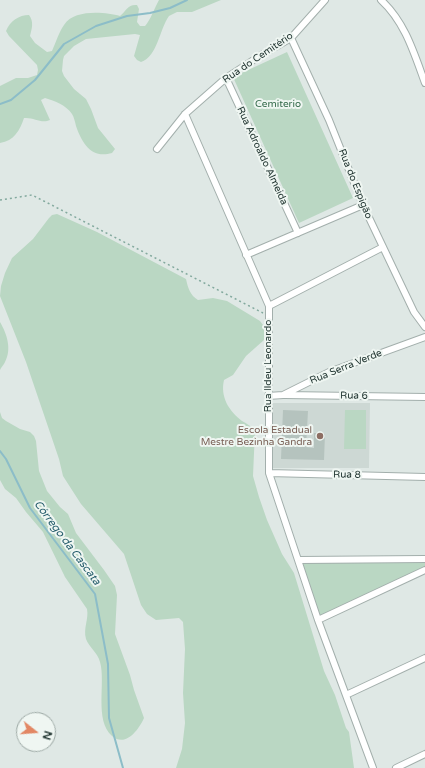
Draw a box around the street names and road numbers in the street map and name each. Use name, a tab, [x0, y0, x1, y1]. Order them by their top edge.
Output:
street label: Rua do Cemitério	[221, 30, 295, 86]
street label: Rua Adroaldo Almeida	[234, 105, 290, 207]
street label: Rua do Espigão	[336, 147, 374, 221]
street label: Rua Ildeu Leonardo	[262, 320, 274, 412]
street label: Rua Serra Verde	[308, 347, 384, 387]
street label: Rua 6	[340, 390, 368, 402]
street label: Rua 8	[333, 469, 361, 481]

